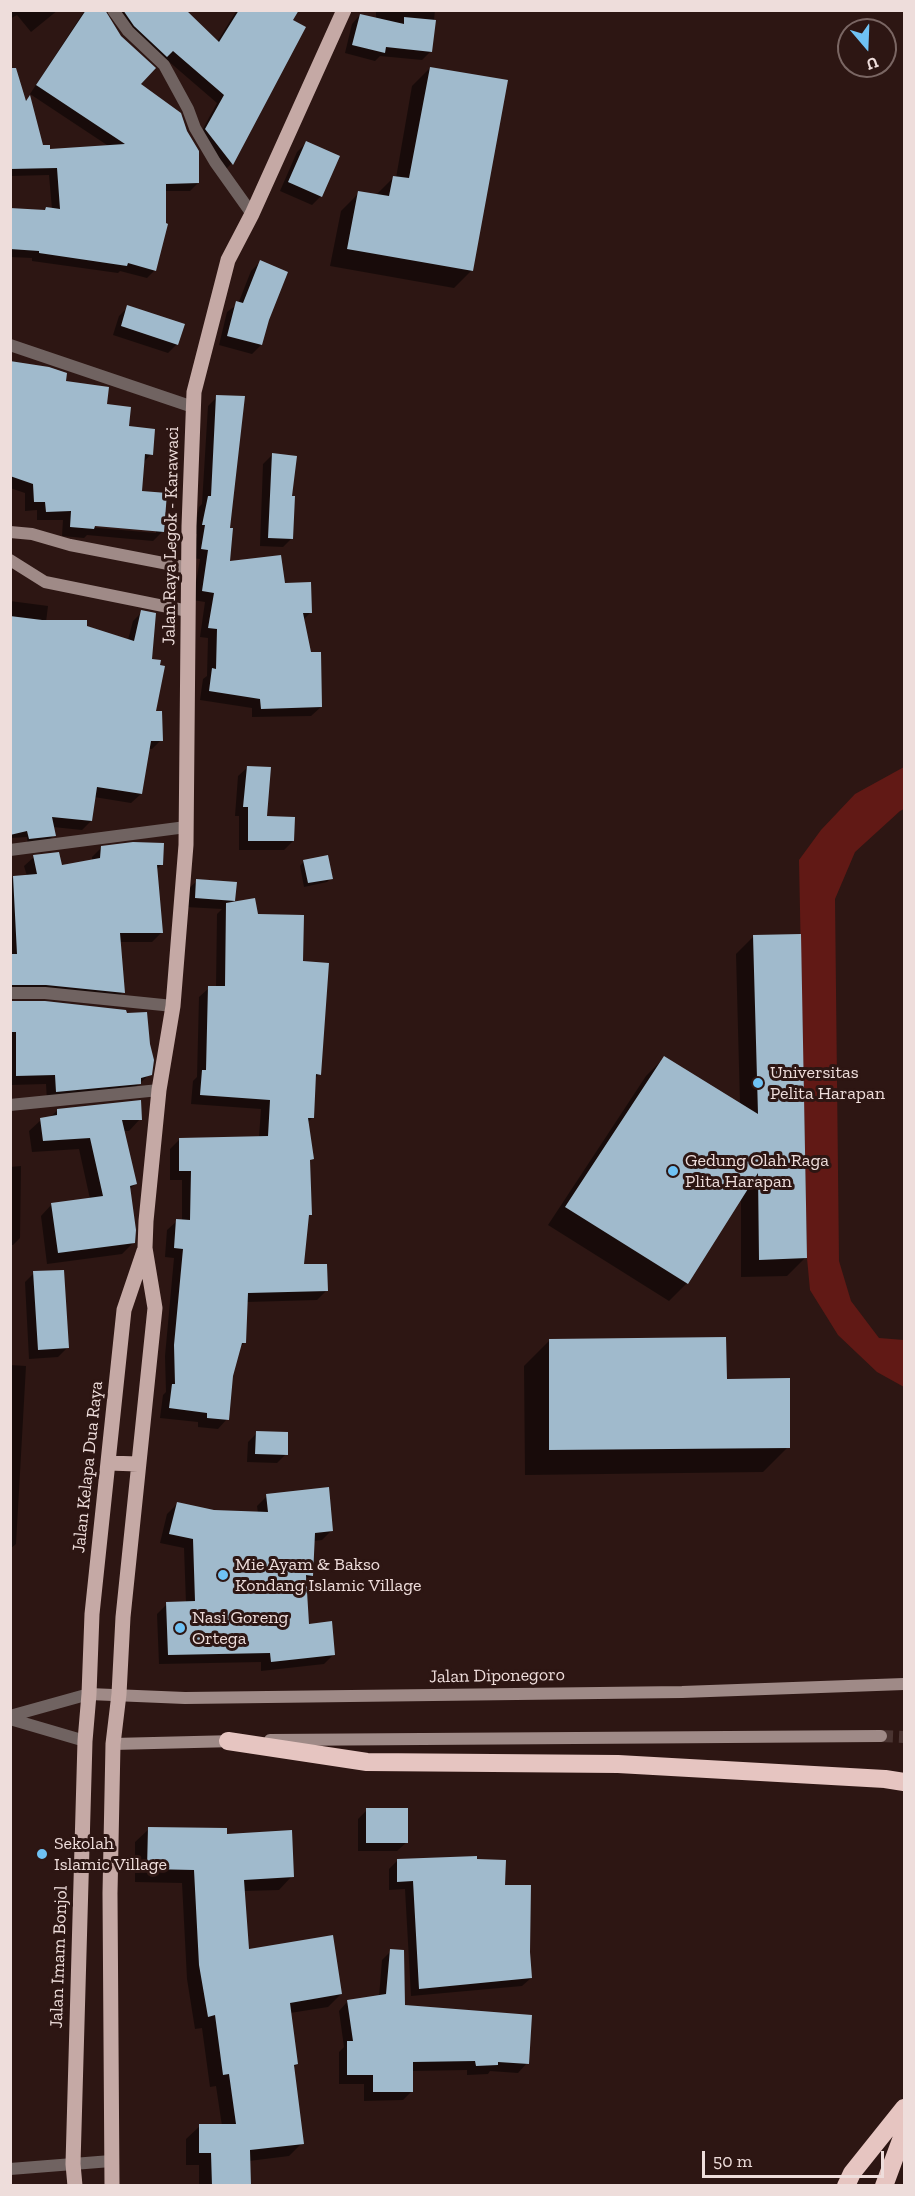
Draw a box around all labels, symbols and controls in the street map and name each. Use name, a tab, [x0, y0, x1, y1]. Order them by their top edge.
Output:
north arrow	[837, 18, 897, 78]
text: U	[864, 53, 881, 74]
street label: Jalan Raya Legok - Karawaci	[158, 426, 184, 646]
place label: Universitas Pelita Harapan	[770, 1062, 885, 1104]
marker: Universitas Pelita Harapan	[751, 1076, 765, 1090]
place label: Gedung Olah Raga Plita Harapan	[685, 1150, 829, 1192]
marker: Gedung Olah Raga Plita Harapan	[666, 1164, 680, 1178]
street label: Jalan Kelapa Dua Raya	[68, 1380, 108, 1554]
place label: Mie Ayam & Bakso Kondang Islamic Village	[235, 1554, 422, 1596]
marker: Mie Ayam & Bakso Kondang Islamic Village	[216, 1568, 230, 1582]
place label: Nasi Goreng Ortega	[192, 1607, 288, 1650]
marker: Nasi Goreng Ortega	[173, 1621, 187, 1635]
street label: Jalan Diponegoro	[429, 1664, 565, 1688]
place label: Sekolah Islamic Village	[54, 1833, 167, 1876]
marker: Sekolah Islamic Village	[35, 1847, 49, 1861]
street label: Jalan Imam Bonjol	[46, 1885, 72, 2029]
scale bar	[705, 2139, 886, 2177]
text: 50 m	[713, 2150, 752, 2172]

